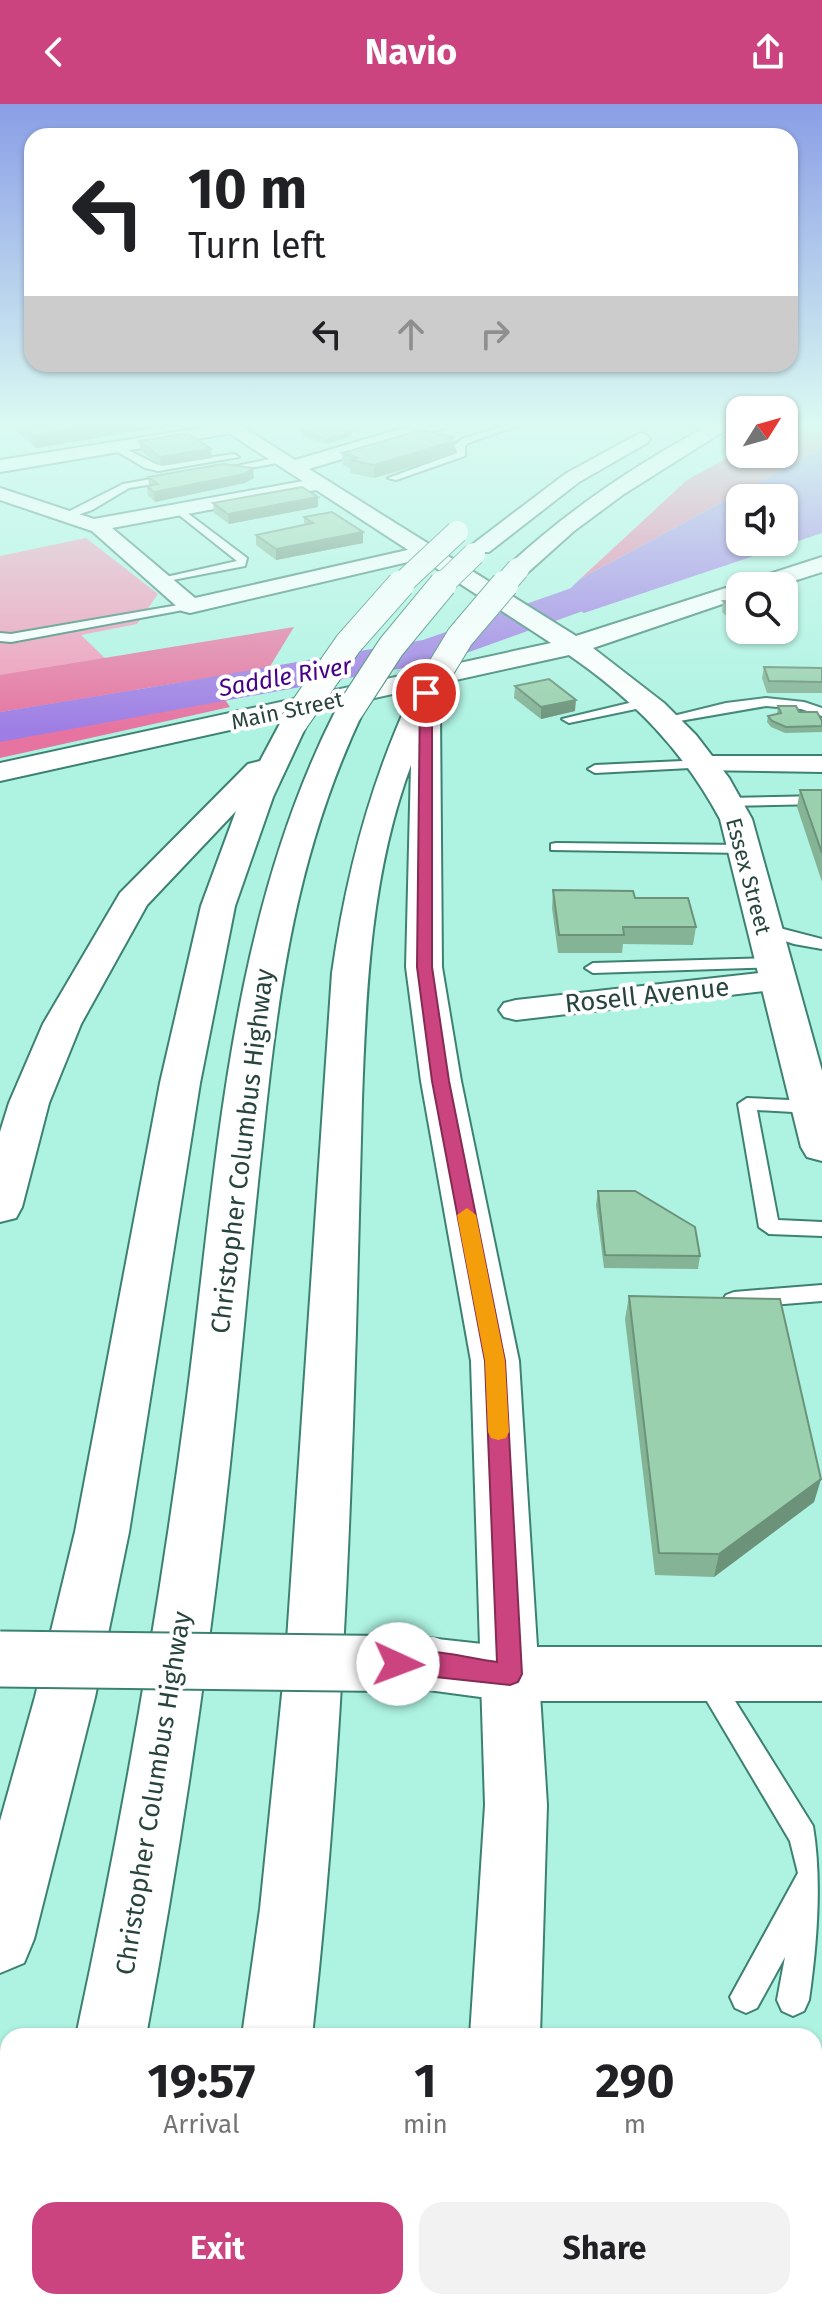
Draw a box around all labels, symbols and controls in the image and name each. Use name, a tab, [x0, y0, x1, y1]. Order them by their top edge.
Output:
icon: back	[32, 30, 76, 74]
text: Navio	[365, 30, 457, 74]
icon: share	[746, 30, 790, 74]
text: 10 m	[188, 156, 307, 223]
icon: left	[56, 160, 160, 264]
text: Turn left	[188, 224, 326, 268]
icon: left	[305, 312, 349, 356]
icon: ahead	[389, 312, 433, 356]
icon: right	[473, 312, 517, 356]
north arrow	[726, 396, 798, 468]
map controls	[726, 396, 798, 644]
button: sound	[726, 484, 798, 556]
button: search	[726, 572, 798, 644]
water label: Saddle River	[215, 651, 354, 703]
pin	[392, 659, 460, 727]
icon: arrive	[404, 671, 448, 715]
street label: Main Street	[229, 685, 346, 736]
street label: Essex Street	[720, 815, 777, 938]
street label: Christopher Columbus Highway	[205, 967, 280, 1335]
street label: Rosell Avenue	[563, 971, 731, 1020]
street label: Christopher Columbus Highway	[109, 1609, 198, 1977]
position arrow	[356, 1622, 440, 1706]
text: 19:57	[147, 2052, 255, 2110]
text: 1	[414, 2052, 436, 2110]
text: 290	[595, 2052, 675, 2110]
text: Arrival	[163, 2109, 240, 2140]
text: min	[403, 2109, 448, 2140]
text: m	[624, 2109, 646, 2140]
button: Exit	[32, 2202, 403, 2294]
button: Share	[419, 2202, 790, 2294]

